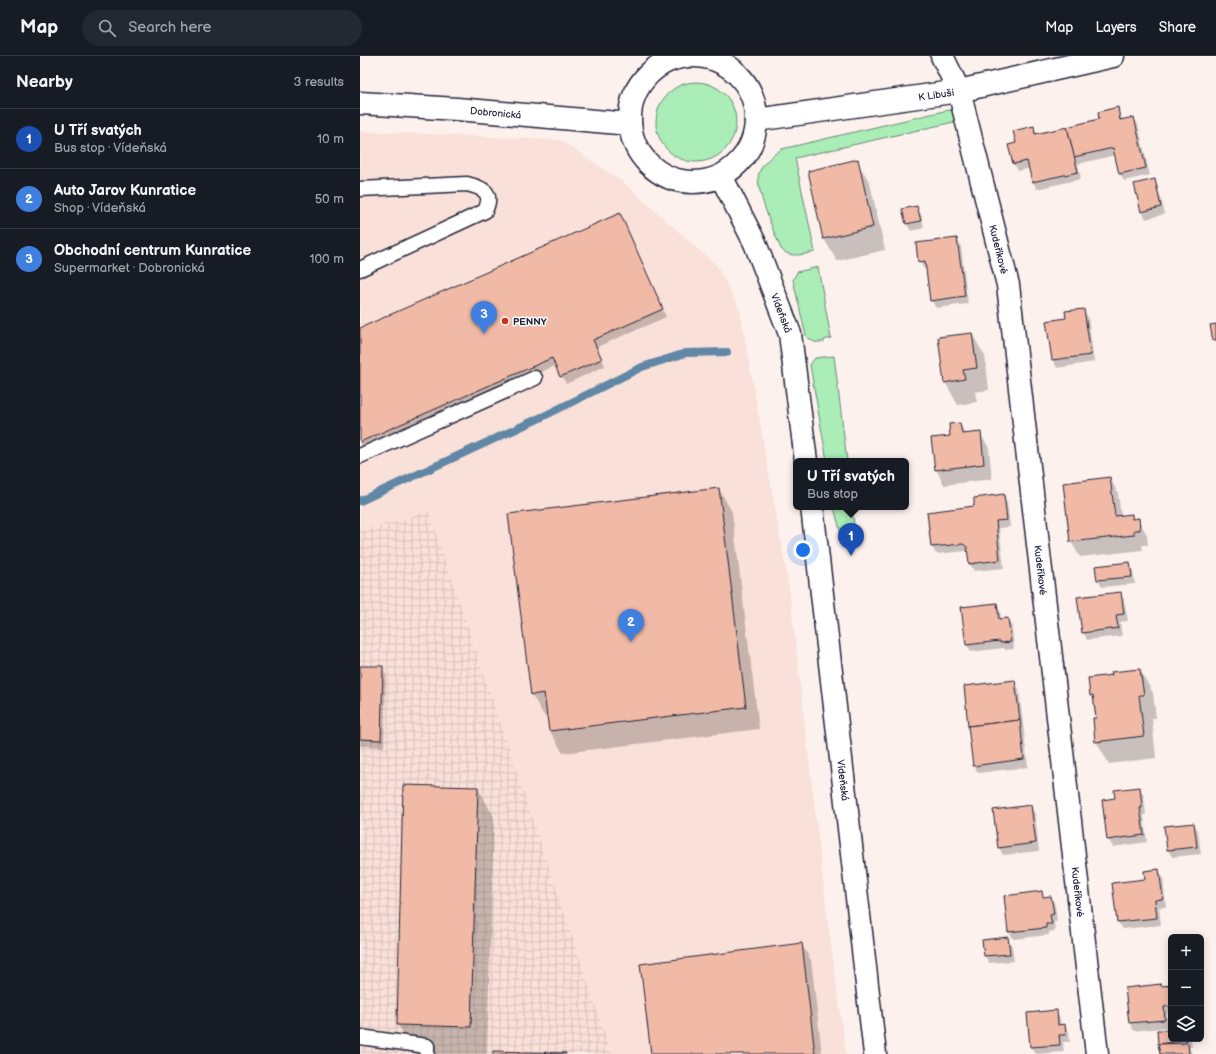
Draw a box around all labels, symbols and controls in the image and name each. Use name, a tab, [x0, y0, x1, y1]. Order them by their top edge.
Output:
search box	[82, 10, 362, 46]
text: Map	[20, 16, 58, 39]
icon: search	[96, 17, 118, 39]
text: Search here	[128, 18, 211, 37]
text: Map	[1045, 19, 1073, 36]
text: Layers	[1095, 19, 1137, 36]
text: Share	[1159, 19, 1196, 36]
text: Nearby	[16, 72, 73, 92]
text: 3 results	[293, 74, 344, 90]
street label: K Libuši	[918, 87, 955, 104]
street label: Dobronická	[470, 105, 522, 122]
text: U Tří svatých	[54, 121, 142, 140]
text: 1	[26, 131, 32, 147]
text: 10 m	[317, 131, 344, 147]
text: Bus stop · Vídeňská	[54, 140, 167, 156]
text: Auto Jarov Kunratice	[54, 181, 196, 200]
text: 2	[25, 191, 33, 207]
text: 50 m	[315, 191, 344, 207]
text: Shop · Vídeňská	[54, 200, 146, 216]
street label: Kudeříkové	[986, 223, 1010, 275]
text: Obchodní centrum Kunratice	[54, 241, 251, 260]
text: 3	[25, 251, 33, 267]
text: 100 m	[309, 251, 344, 267]
text: Supermarket · Dobronická	[54, 260, 205, 276]
street label: Vídeňská	[768, 292, 794, 335]
pin: 3	[471, 301, 497, 334]
marker: PENNY	[500, 316, 510, 326]
place label: PENNY	[513, 316, 547, 328]
popup	[793, 458, 909, 510]
text: U Tří svatých	[807, 467, 895, 486]
text: Bus stop	[807, 486, 858, 502]
pin: 1	[838, 523, 864, 556]
your location	[793, 540, 813, 560]
street label: Kudeříkové	[1031, 544, 1049, 596]
pin: 2	[618, 609, 644, 642]
street label: Vídeňská	[834, 759, 851, 802]
street label: Kudeříkové	[1068, 866, 1086, 918]
map controls	[1168, 934, 1204, 1042]
button: +	[1168, 934, 1204, 970]
button: −	[1168, 970, 1204, 1006]
button: layers	[1168, 1006, 1204, 1042]

